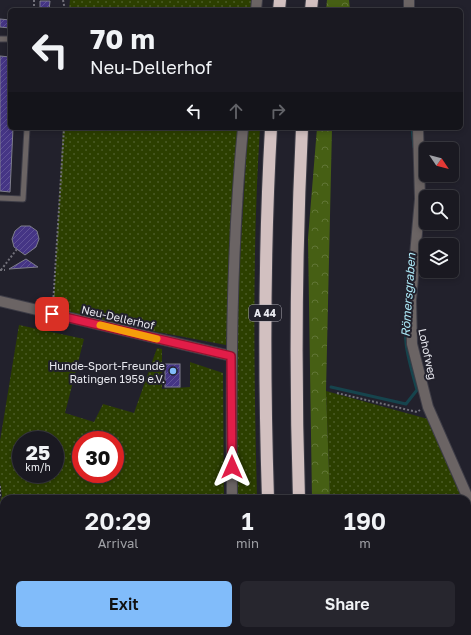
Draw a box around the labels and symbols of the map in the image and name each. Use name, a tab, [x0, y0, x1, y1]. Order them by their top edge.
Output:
north arrow	[419, 142, 459, 182]
water label: Römersgraben	[398, 252, 418, 338]
pin	[35, 297, 69, 331]
street label: Neu-Dellerhof	[80, 302, 156, 332]
road number: A 44	[249, 305, 281, 321]
street label: Lohofweg	[416, 327, 440, 381]
place label: Hunde-Sport-Freunde Ratingen 1959 e.V.	[49, 359, 165, 385]
marker: Hunde-Sport-Freunde Ratingen 1959 e.V.	[168, 366, 178, 376]
speed limit sign: 30	[72, 431, 124, 483]
position arrow	[211, 446, 253, 488]

